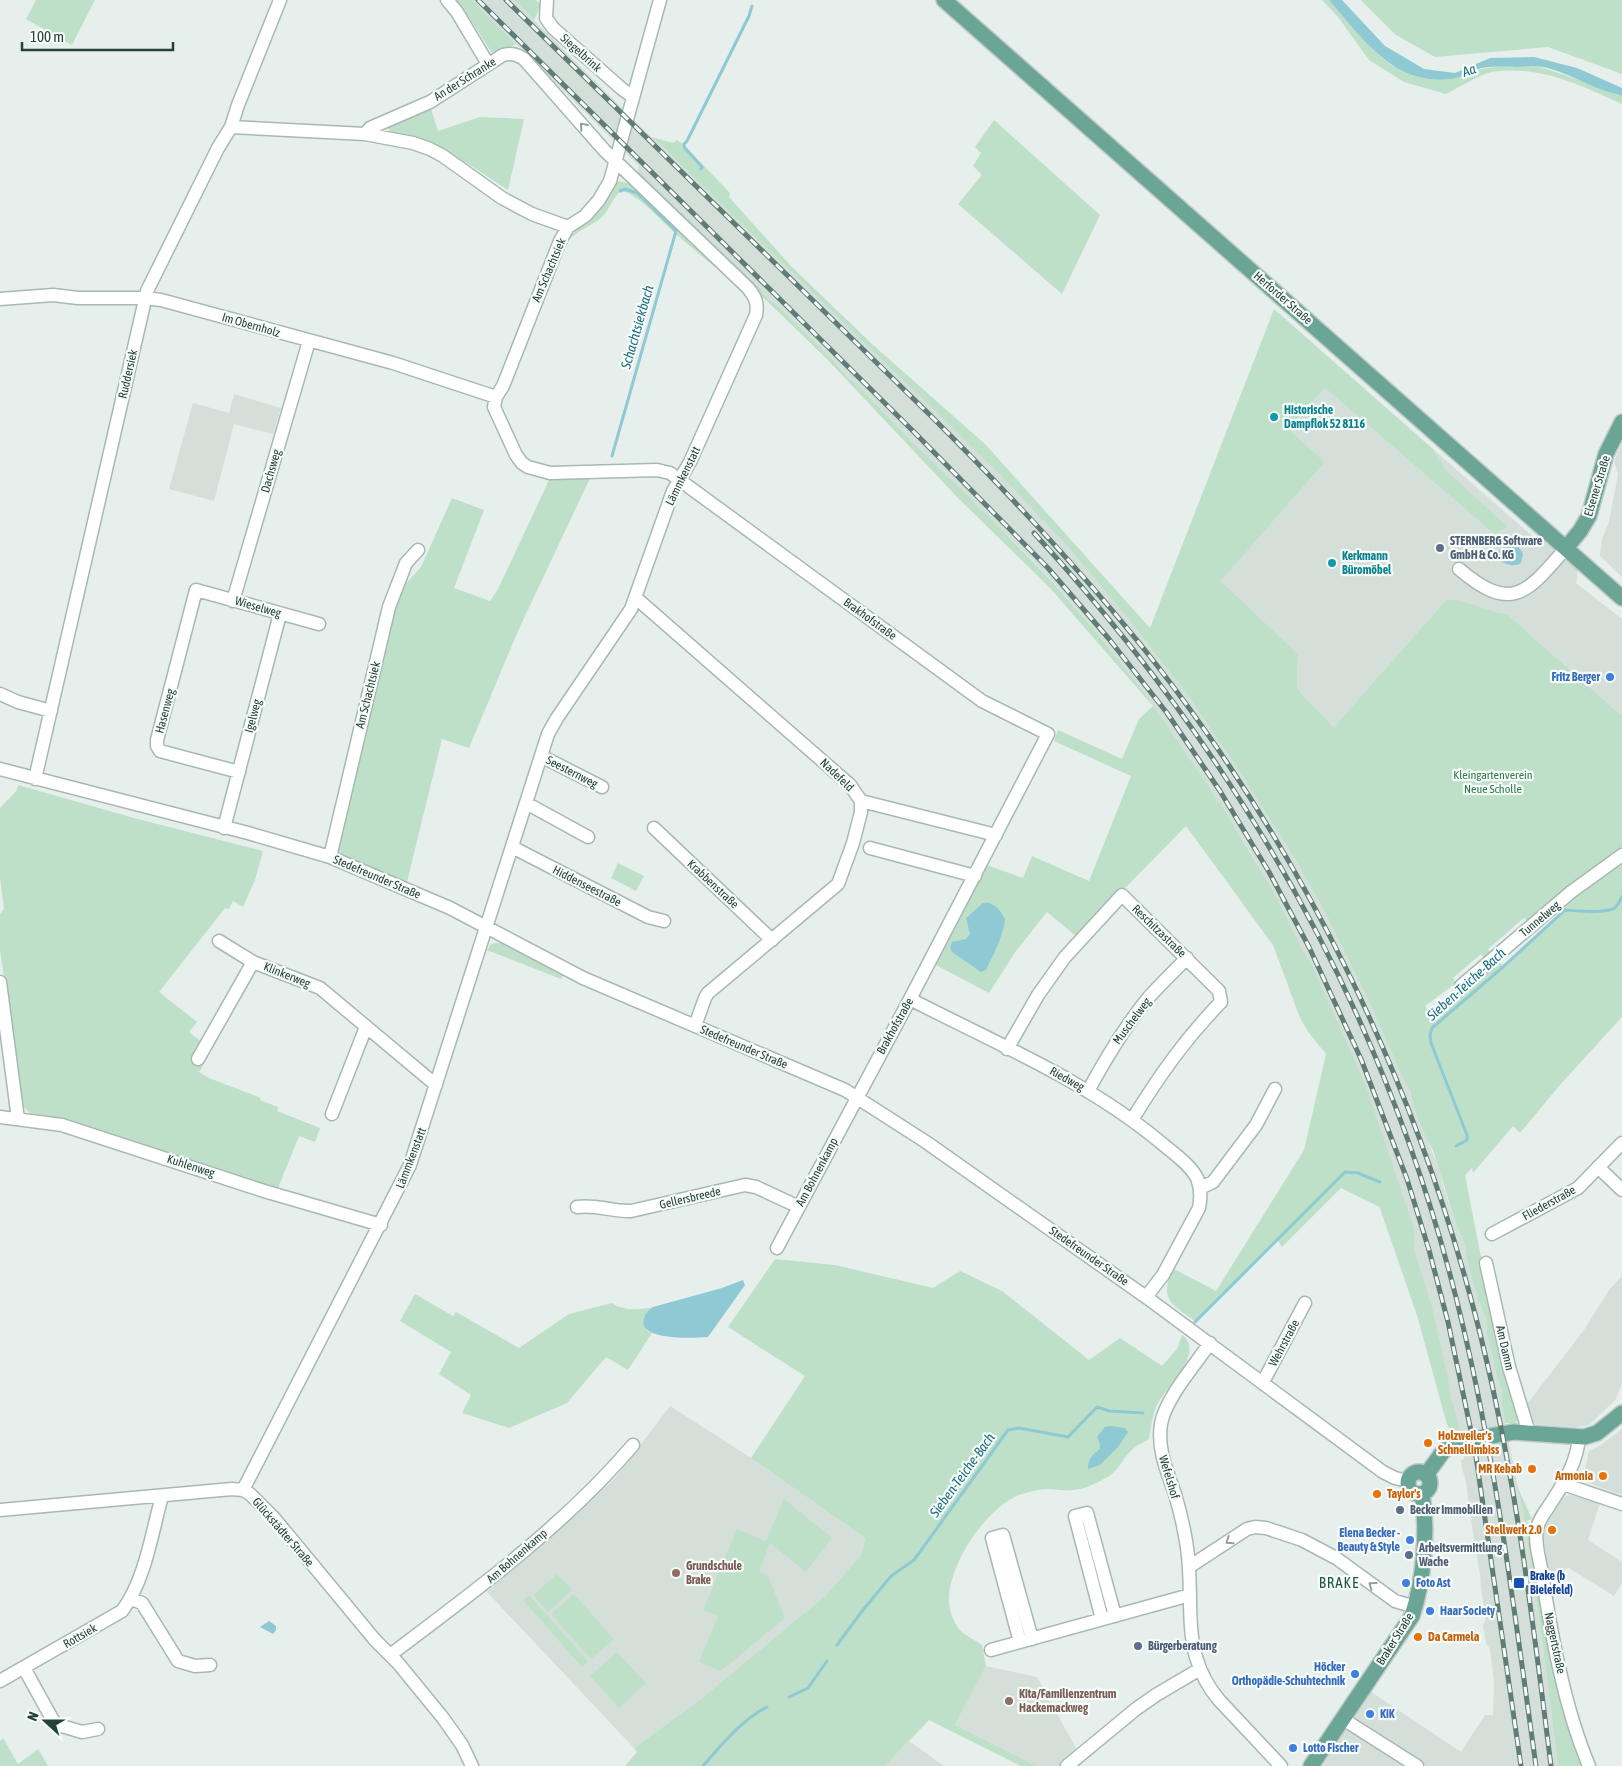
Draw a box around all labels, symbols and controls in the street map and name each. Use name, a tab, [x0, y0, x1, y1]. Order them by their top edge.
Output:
scale bar	[22, 20, 174, 52]
text: 100 m	[30, 28, 64, 45]
street label: Siegelbrink	[558, 31, 605, 75]
street label: An der Schranke	[432, 54, 498, 104]
water label: Aa	[1459, 60, 1478, 80]
one-way arrow	[581, 123, 589, 132]
street label: Am Schachtsiek	[529, 235, 569, 304]
street label: Herforder Straße	[1251, 269, 1315, 327]
water label: Schachtsiekbach	[617, 283, 657, 372]
street label: Im Obernholz	[220, 310, 282, 340]
street label: Ruddersiek	[116, 347, 141, 400]
place label: Historische Dampflok 52 8116	[1284, 403, 1365, 431]
marker: Historische Dampflok 52 8116	[1268, 411, 1280, 423]
street label: Lämmkenstatt	[663, 444, 704, 508]
street label: Dachsweg	[258, 447, 284, 494]
street label: Elsener Straße	[1581, 454, 1613, 518]
place label: STERNBERG Software GmbH & Co. KG	[1450, 534, 1543, 562]
marker: STERNBERG Software GmbH & Co. KG	[1434, 542, 1446, 554]
place label: Kerkmann Büromöbel	[1342, 549, 1392, 577]
marker: Kerkmann Büromöbel	[1326, 557, 1338, 569]
street label: Wieselweg	[233, 594, 283, 620]
street label: Brakhofstraße	[841, 595, 899, 643]
street label: Am Schachtsiek	[353, 659, 383, 730]
place label: Fritz Berger	[1551, 670, 1600, 684]
marker: Fritz Berger	[1604, 671, 1616, 683]
street label: Hasenweg	[152, 686, 178, 735]
street label: Igelweg	[242, 697, 264, 734]
street label: Seesternweg	[544, 753, 601, 791]
street label: Nadefeld	[817, 756, 857, 794]
park label: Kleingartenverein Neue Scholle	[1453, 768, 1533, 796]
street label: Stedefreunder Straße	[331, 852, 423, 902]
street label: Krabbenstraße	[684, 857, 742, 911]
street label: Hiddenseestraße	[550, 863, 624, 909]
street label: Tunnelweg	[1517, 898, 1564, 940]
street label: Reschitzastraße	[1129, 902, 1189, 960]
water label: Sieben-Teiche-Bach	[1423, 945, 1509, 1024]
street label: Klinkerweg	[262, 959, 313, 991]
street label: Muschelweg	[1110, 994, 1154, 1047]
street label: Brakhofstraße	[874, 995, 916, 1057]
street label: Stedefreunder Straße	[698, 1022, 790, 1072]
street label: Riedweg	[1047, 1064, 1088, 1095]
street label: Lämmkenstatt	[393, 1125, 429, 1190]
street label: Am Bohnenkamp	[793, 1135, 841, 1209]
street label: Kuhlenweg	[165, 1152, 217, 1181]
street label: Fliederstraße	[1520, 1183, 1578, 1223]
street label: Gellersbreede	[658, 1184, 722, 1212]
street label: Stedefreunder Straße	[1047, 1223, 1131, 1289]
street label: Wehrstraße	[1266, 1317, 1302, 1369]
street label: Am Damm	[1493, 1324, 1517, 1372]
place label: Holzweiler's Schnellimbiss	[1438, 1429, 1500, 1457]
water label: Sieben-Teiche-Bach	[926, 1430, 998, 1521]
marker: Holzweiler's Schnellimbiss	[1422, 1437, 1434, 1449]
street label: Wefelshof	[1156, 1454, 1182, 1501]
place label: MR Kebab	[1478, 1462, 1522, 1476]
marker: MR Kebab	[1526, 1463, 1538, 1475]
place label: Armonia	[1554, 1469, 1593, 1483]
marker: Armonia	[1597, 1470, 1609, 1482]
place label: Taylor's	[1387, 1487, 1421, 1501]
marker: Taylor's	[1371, 1488, 1383, 1500]
street label: Glückstädter Straße	[249, 1495, 317, 1569]
place label: Becker Immobilien	[1410, 1503, 1493, 1517]
marker: Becker Immobilien	[1394, 1504, 1406, 1516]
place label: Stellwerk 2.0	[1486, 1523, 1542, 1537]
marker: Stellwerk 2.0	[1546, 1524, 1558, 1536]
street label: Am Bohnenkamp	[484, 1526, 550, 1586]
place label: Elena Becker - Beauty & Style	[1338, 1526, 1401, 1554]
one-way arrow	[1225, 1534, 1234, 1544]
marker: Elena Becker - Beauty & Style	[1404, 1534, 1416, 1546]
place label: Arbeitsvermittlung Wache	[1418, 1541, 1503, 1569]
marker: Arbeitsvermittlung Wache	[1403, 1549, 1415, 1561]
place label: Grundschule Brake	[686, 1559, 743, 1587]
marker: Grundschule Brake	[670, 1567, 682, 1579]
place label: Brake (b Bielefeld)	[1530, 1569, 1573, 1597]
district label: BRAKE	[1319, 1574, 1359, 1591]
place label: Foto Ast	[1416, 1576, 1451, 1590]
marker: Brake (b Bielefeld)	[1512, 1576, 1526, 1590]
marker: Foto Ast	[1400, 1577, 1412, 1589]
one-way arrow	[1368, 1582, 1378, 1591]
place label: Haar Society	[1440, 1604, 1495, 1618]
marker: Haar Society	[1424, 1605, 1436, 1617]
street label: Braker Straße	[1374, 1610, 1416, 1668]
street label: Naggertstraße	[1542, 1611, 1568, 1675]
street label: Rottsiek	[61, 1621, 100, 1651]
place label: Da Carmela	[1428, 1630, 1480, 1644]
marker: Da Carmela	[1412, 1631, 1424, 1643]
place label: Bürgerberatung	[1148, 1639, 1218, 1653]
marker: Bürgerberatung	[1132, 1640, 1144, 1652]
place label: Höcker Orthopädie-Schuhtechnik	[1232, 1660, 1346, 1688]
marker: Höcker Orthopädie-Schuhtechnik	[1349, 1668, 1361, 1680]
place label: Kita/Familienzentrum Hackemackweg	[1019, 1687, 1117, 1715]
marker: Kita/Familienzentrum Hackemackweg	[1003, 1695, 1015, 1707]
north arrow	[20, 1696, 70, 1746]
place label: KiK	[1380, 1707, 1395, 1721]
marker: KiK	[1364, 1708, 1376, 1720]
text: N	[24, 1710, 42, 1723]
place label: Lotto Fischer	[1303, 1741, 1359, 1755]
marker: Lotto Fischer	[1287, 1742, 1299, 1754]

